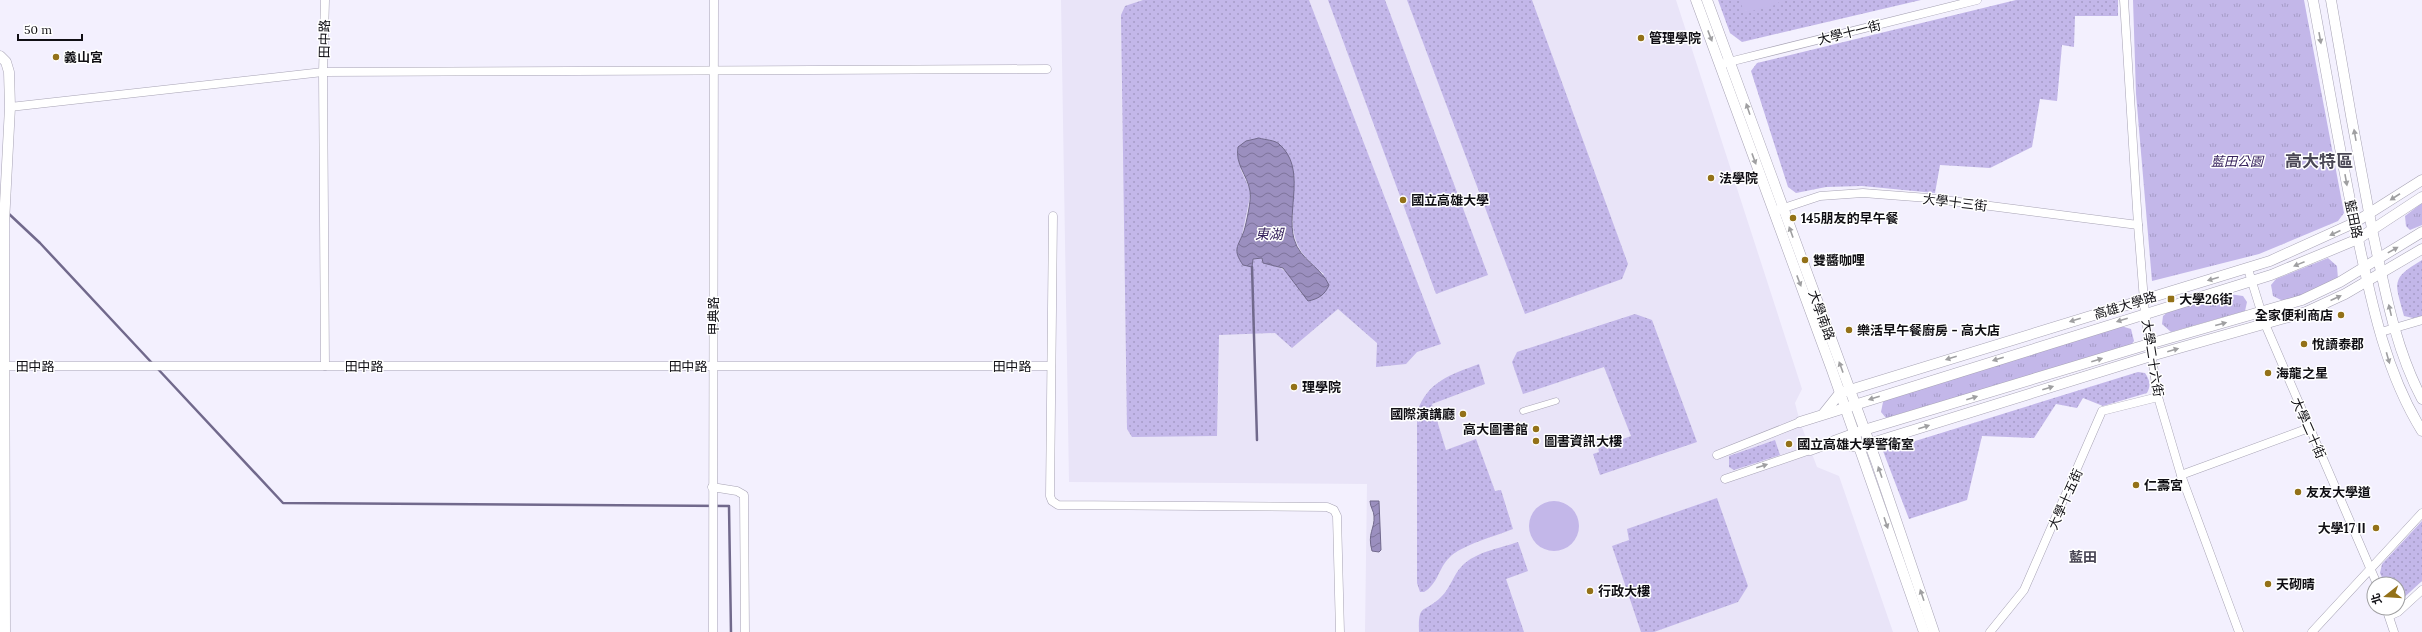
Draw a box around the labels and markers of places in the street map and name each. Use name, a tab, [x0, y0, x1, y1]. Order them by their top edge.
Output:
place label: 管理學院	[1649, 30, 1701, 47]
marker: 管理學院	[1636, 33, 1646, 43]
place label: 義山宮	[64, 49, 103, 66]
marker: 義山宮	[51, 52, 61, 62]
place label: 法學院	[1719, 170, 1758, 187]
marker: 法學院	[1706, 173, 1716, 183]
place label: 國立高雄大學	[1411, 192, 1489, 209]
marker: 國立高雄大學	[1398, 195, 1408, 205]
place label: 145朋友的早午餐	[1801, 210, 1898, 227]
marker: 145朋友的早午餐	[1788, 213, 1798, 223]
place label: 雙醬咖哩	[1813, 252, 1865, 269]
marker: 雙醬咖哩	[1800, 255, 1810, 265]
place label: 大學26街	[2179, 291, 2232, 308]
marker: 大學26街	[2166, 294, 2176, 304]
place label: 全家便利商店	[2255, 307, 2333, 324]
marker: 全家便利商店	[2336, 310, 2346, 320]
place label: 樂活早午餐廚房 - 高大店	[1857, 322, 2000, 339]
marker: 樂活早午餐廚房 - 高大店	[1844, 325, 1854, 335]
place label: 悅讀泰郡	[2312, 336, 2364, 353]
marker: 悅讀泰郡	[2299, 339, 2309, 349]
place label: 海龍之星	[2276, 365, 2328, 382]
marker: 海龍之星	[2263, 368, 2273, 378]
place label: 理學院	[1302, 379, 1341, 396]
marker: 理學院	[1289, 382, 1299, 392]
place label: 國際演講廳	[1390, 406, 1455, 423]
marker: 國際演講廳	[1458, 409, 1468, 419]
place label: 高大圖書館	[1463, 421, 1528, 438]
marker: 高大圖書館	[1531, 424, 1541, 434]
place label: 圖書資訊大樓	[1544, 433, 1622, 450]
marker: 圖書資訊大樓	[1531, 436, 1541, 446]
place label: 國立高雄大學警衛室	[1797, 436, 1914, 453]
marker: 國立高雄大學警衛室	[1784, 439, 1794, 449]
place label: 仁壽宮	[2144, 477, 2183, 494]
marker: 仁壽宮	[2131, 480, 2141, 490]
place label: 友友大學道	[2306, 484, 2371, 501]
marker: 友友大學道	[2293, 487, 2303, 497]
place label: 大學17Ⅱ	[2318, 520, 2368, 537]
marker: 大學17Ⅱ	[2371, 523, 2381, 533]
place label: 天砌晴	[2276, 576, 2315, 593]
marker: 天砌晴	[2263, 579, 2273, 589]
place label: 行政大樓	[1598, 583, 1650, 600]
marker: 行政大樓	[1585, 586, 1595, 596]

